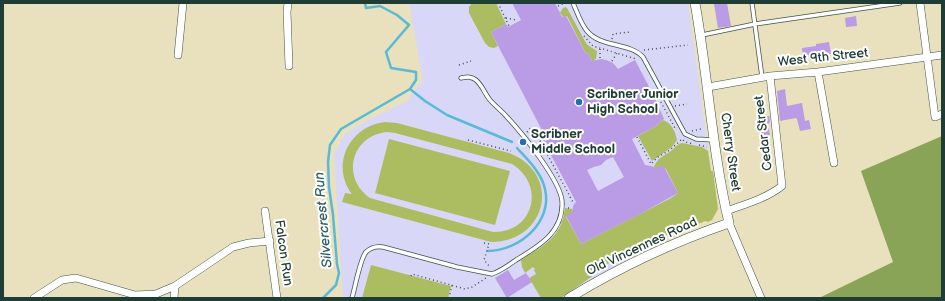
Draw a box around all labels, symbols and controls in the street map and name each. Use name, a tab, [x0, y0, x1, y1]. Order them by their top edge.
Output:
street label: West 9th Street	[777, 46, 869, 70]
place label: Scribner Junior High School	[587, 87, 678, 118]
street label: Cedar Street	[752, 95, 776, 171]
marker: Scribner Junior High School	[574, 97, 584, 107]
street label: Cherry Street	[717, 112, 743, 192]
place label: Scribner Middle School	[531, 127, 615, 158]
marker: Scribner Middle School	[518, 137, 528, 147]
water label: Silvercrest Run	[311, 171, 337, 269]
street label: Old Vincennes Road	[584, 214, 700, 280]
street label: Falcon Run	[271, 219, 295, 287]

